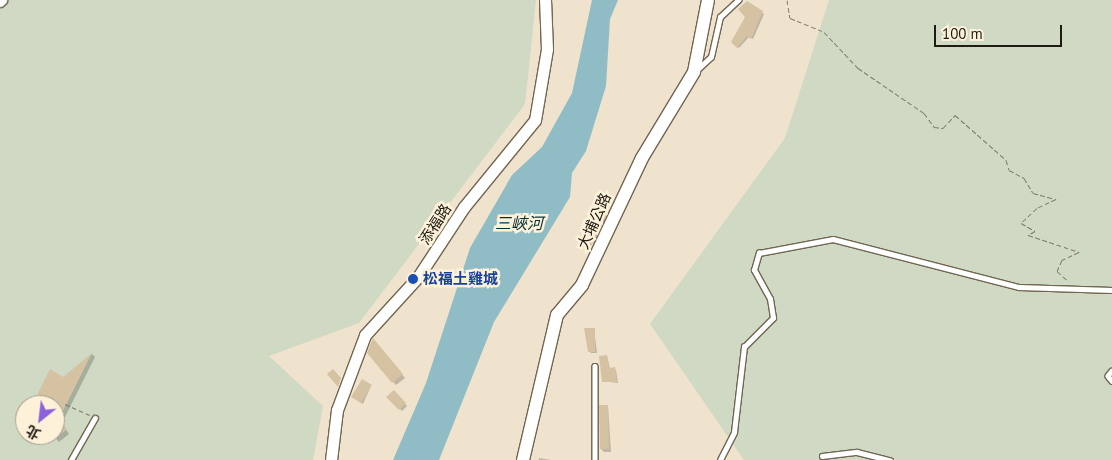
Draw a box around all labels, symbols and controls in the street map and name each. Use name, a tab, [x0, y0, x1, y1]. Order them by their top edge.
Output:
scale bar	[937, 15, 1064, 47]
text: 100 m	[942, 24, 983, 43]
street label: 大埔公路	[574, 190, 614, 252]
street label: 添福路	[415, 200, 455, 248]
water label: 三峽河	[495, 213, 543, 233]
place label: 松福土雞城	[423, 270, 498, 288]
marker: 松福土雞城	[407, 273, 419, 285]
north arrow	[15, 395, 65, 445]
text: 北	[23, 421, 44, 444]

